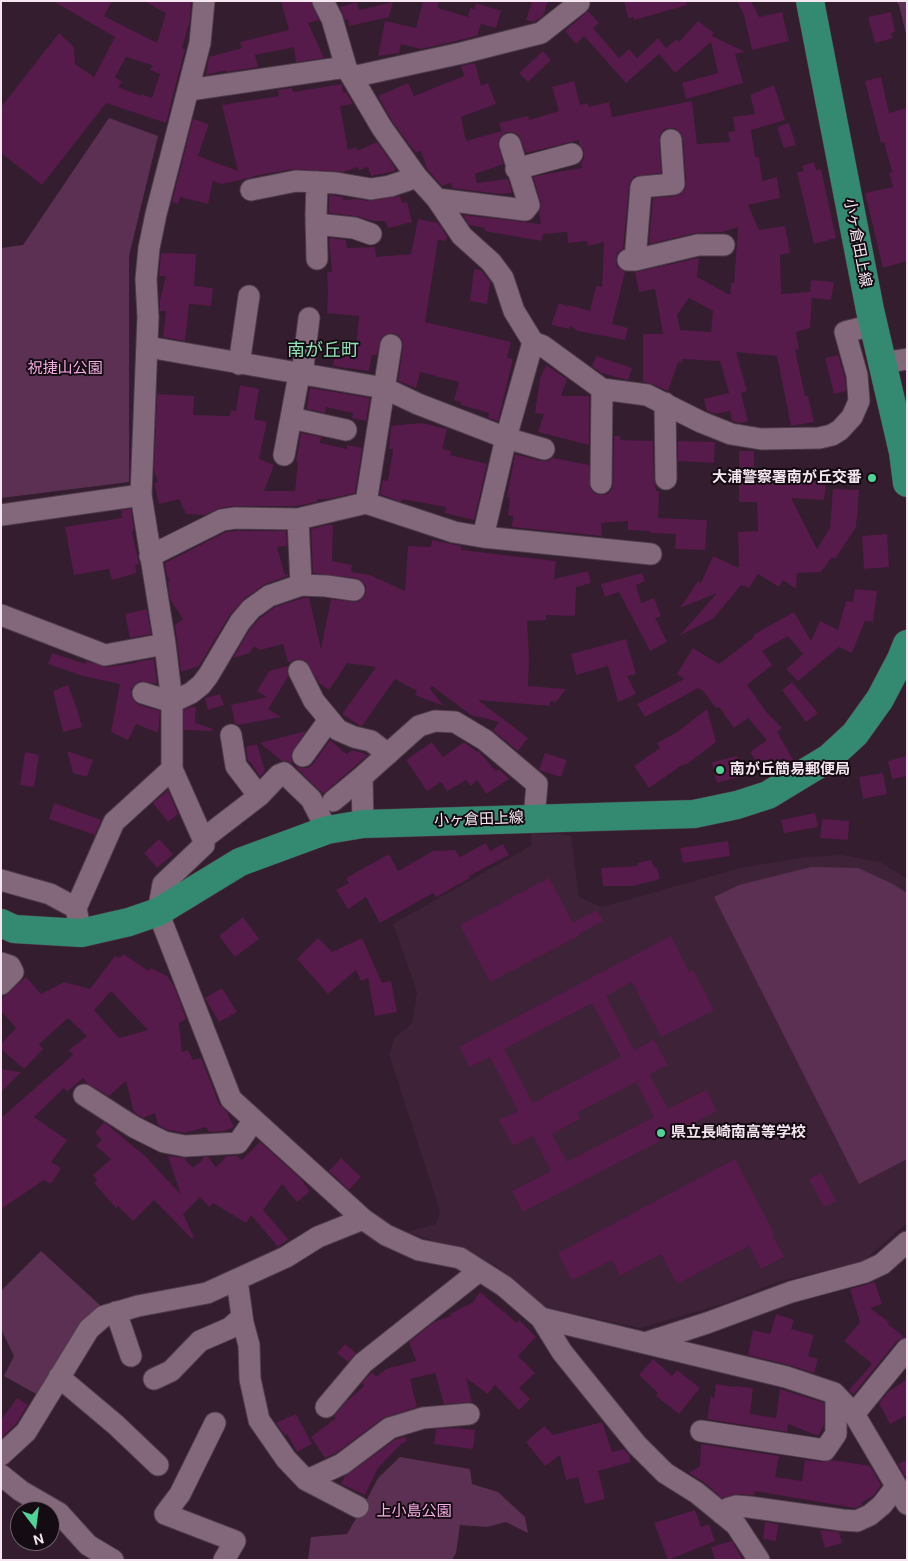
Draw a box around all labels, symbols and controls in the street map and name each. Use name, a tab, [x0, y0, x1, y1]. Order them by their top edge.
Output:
street label: 小ヶ倉田上線	[840, 197, 874, 289]
district label: 南が丘町	[287, 340, 359, 362]
park label: 祝捷山公園	[28, 360, 102, 378]
place label: 大浦警察署南が丘交番	[712, 469, 862, 487]
marker: 大浦警察署南が丘交番	[866, 472, 878, 484]
place label: 南が丘簡易郵便局	[730, 761, 850, 779]
marker: 南が丘簡易郵便局	[714, 764, 726, 776]
street label: 小ヶ倉田上線	[434, 809, 524, 831]
place label: 県立長崎南高等学校	[671, 1124, 806, 1142]
marker: 県立長崎南高等学校	[655, 1127, 667, 1139]
north arrow	[10, 1501, 60, 1551]
park label: 上小島公園	[377, 1503, 451, 1521]
text: N	[31, 1530, 46, 1550]

